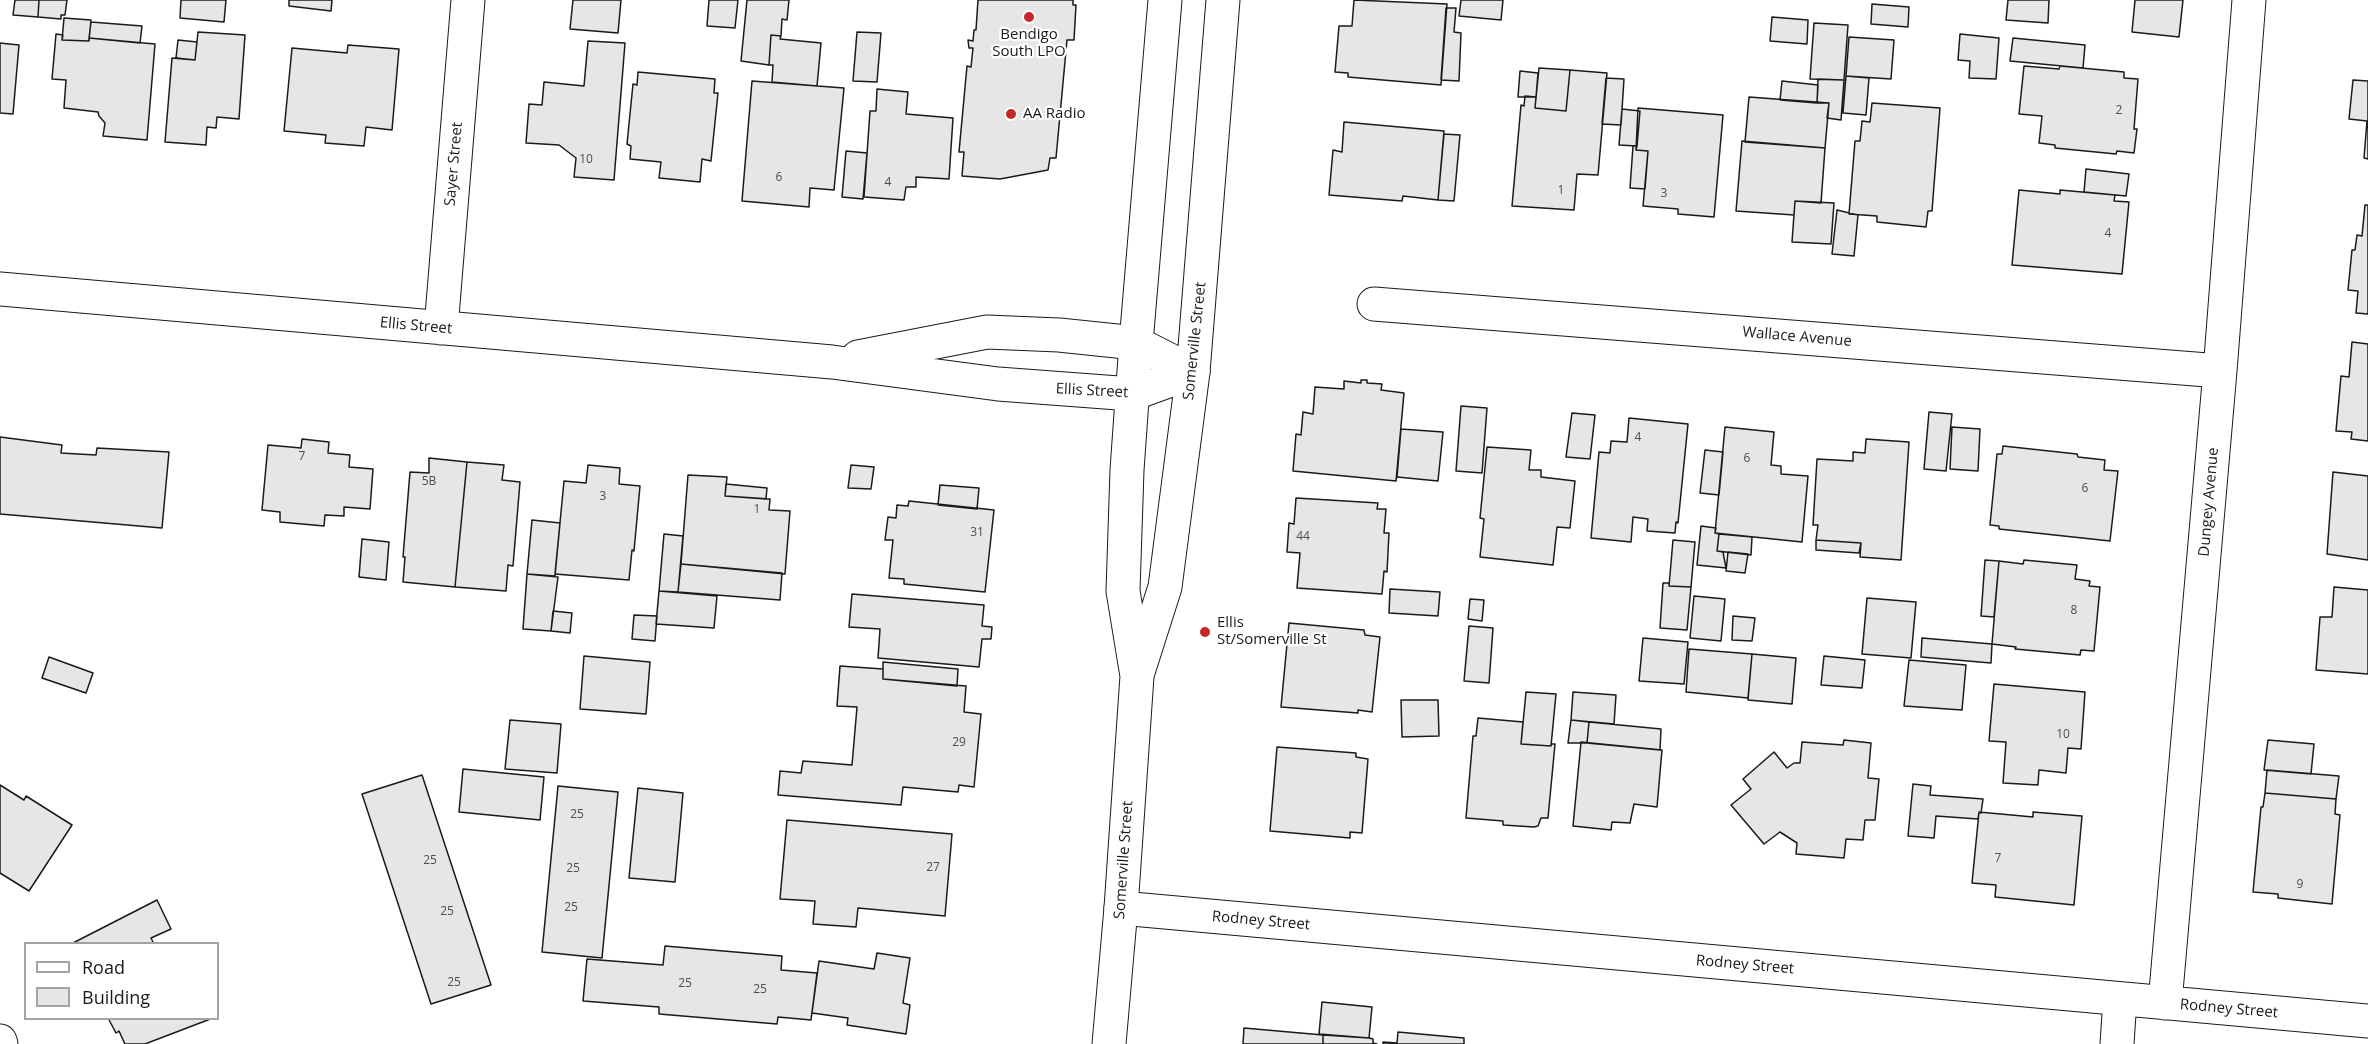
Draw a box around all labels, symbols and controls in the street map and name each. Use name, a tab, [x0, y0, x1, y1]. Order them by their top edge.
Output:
marker: Bendigo South LPO	[1022, 10, 1036, 24]
place label: Bendigo South LPO	[992, 26, 1066, 61]
house number: 2	[2116, 104, 2122, 118]
place label: AA Radio	[1023, 105, 1085, 123]
marker: AA Radio	[1004, 107, 1018, 121]
street label: Sayer Street	[441, 121, 467, 207]
house number: 10	[579, 153, 593, 167]
house number: 6	[776, 171, 782, 185]
house number: 4	[885, 176, 891, 190]
house number: 1	[1558, 184, 1564, 198]
house number: 3	[1661, 187, 1667, 201]
house number: 4	[2105, 227, 2111, 241]
street label: Somerville Street	[1180, 281, 1210, 401]
street label: Ellis Street	[379, 314, 453, 338]
street label: Wallace Avenue	[1742, 323, 1852, 351]
street label: Ellis Street	[1055, 380, 1129, 402]
house number: 4	[1635, 431, 1641, 445]
street label: Dungey Avenue	[2195, 447, 2223, 557]
house number: 7	[299, 450, 305, 464]
house number: 6	[1744, 452, 1750, 466]
house number: 5B	[422, 475, 436, 489]
house number: 6	[2082, 482, 2088, 496]
house number: 3	[600, 490, 606, 504]
house number: 1	[754, 503, 760, 517]
house number: 31	[970, 526, 984, 540]
house number: 44	[1296, 530, 1310, 544]
house number: 8	[2071, 604, 2077, 618]
place label: Ellis St/Somerville St	[1217, 614, 1327, 649]
marker: Ellis St/Somerville St	[1198, 625, 1212, 639]
house number: 10	[2056, 728, 2070, 742]
house number: 29	[952, 736, 966, 750]
street label: Somerville Street	[1111, 800, 1137, 920]
house number: 25	[570, 808, 584, 822]
house number: 7	[1995, 852, 2001, 866]
house number: 25	[423, 854, 437, 868]
house number: 27	[926, 861, 940, 875]
house number: 25	[566, 862, 580, 876]
house number: 9	[2297, 878, 2303, 892]
house number: 25	[564, 901, 578, 915]
house number: 25	[440, 905, 454, 919]
street label: Rodney Street	[1211, 908, 1311, 934]
legend	[24, 942, 219, 1020]
street label: Rodney Street	[1695, 952, 1795, 978]
text: Road	[82, 955, 125, 979]
house number: 25	[447, 976, 461, 990]
house number: 25	[678, 977, 692, 991]
house number: 25	[753, 983, 767, 997]
text: Building	[82, 985, 150, 1009]
street label: Rodney Street	[2179, 996, 2279, 1022]

